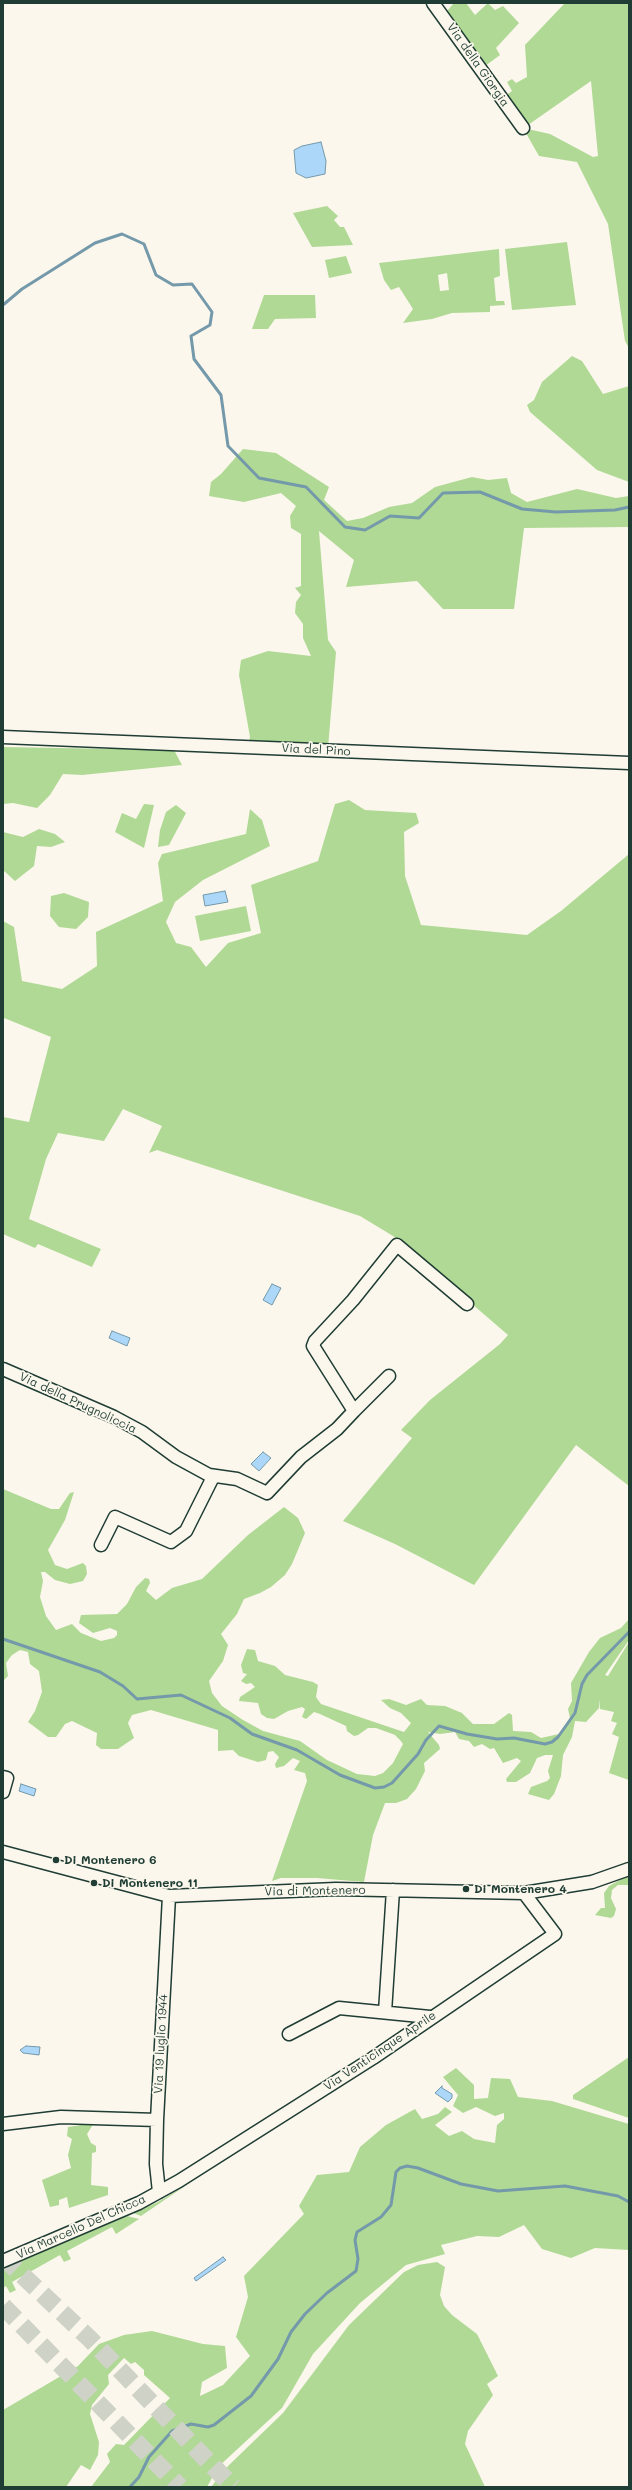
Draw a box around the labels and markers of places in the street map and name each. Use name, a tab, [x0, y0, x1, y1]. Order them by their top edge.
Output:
place label: Di Montenero 6	[64, 1853, 156, 1867]
marker: Di Montenero 6	[51, 1855, 61, 1865]
place label: Di Montenero 11	[102, 1876, 198, 1890]
marker: Di Montenero 11	[89, 1878, 99, 1888]
place label: Di Montenero 4	[474, 1882, 567, 1896]
marker: Di Montenero 4	[461, 1884, 471, 1894]

